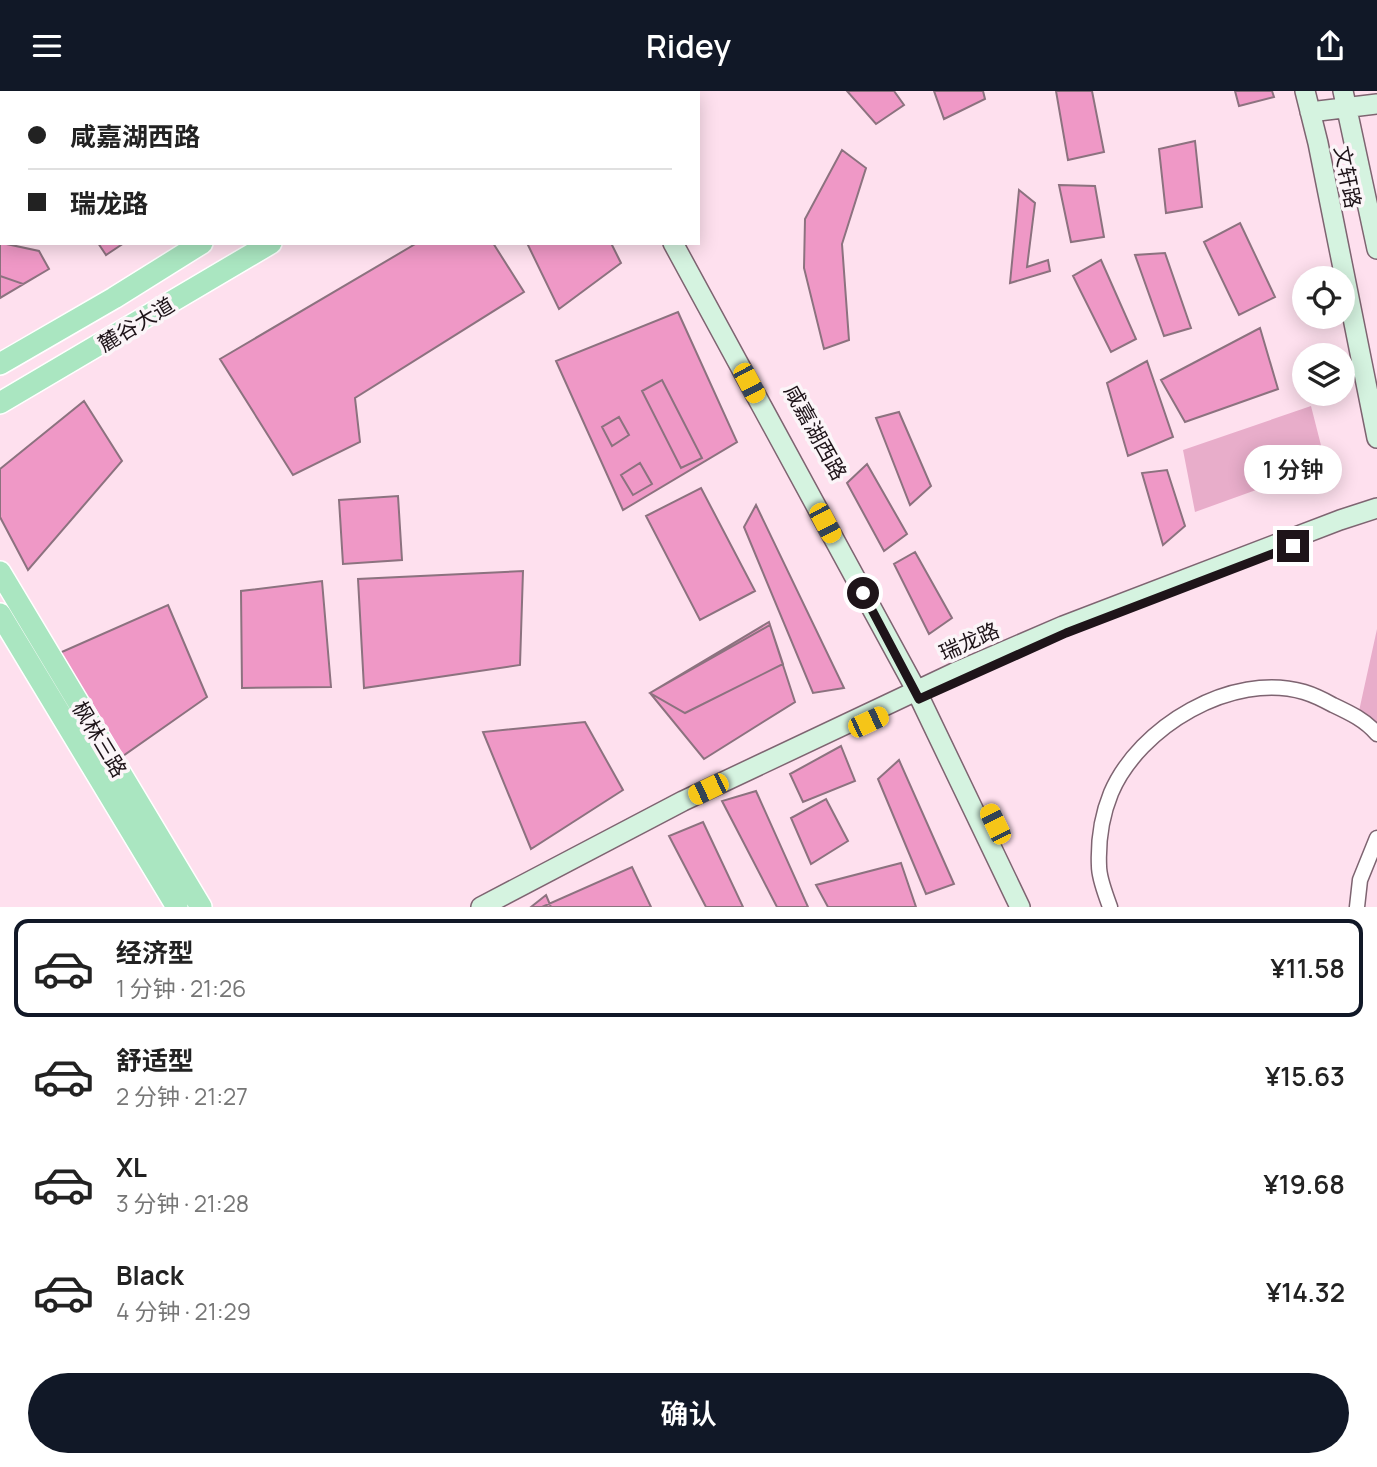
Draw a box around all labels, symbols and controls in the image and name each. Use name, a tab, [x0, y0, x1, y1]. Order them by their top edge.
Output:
text: Ridey	[646, 24, 731, 68]
icon: menu	[28, 27, 66, 65]
icon: share	[1311, 27, 1349, 65]
text: 咸嘉湖西路	[70, 118, 200, 154]
street label: 文轩路	[1328, 143, 1368, 211]
text: 瑞龙路	[70, 185, 148, 221]
map controls	[1292, 266, 1355, 406]
button: locate	[1292, 266, 1355, 329]
street label: 麓谷大道	[93, 290, 179, 358]
button: layers	[1292, 343, 1355, 406]
car	[730, 360, 769, 406]
street label: 咸嘉湖西路	[778, 379, 854, 485]
callout: 1 分钟	[1244, 445, 1342, 493]
text: 1 分钟	[1263, 453, 1323, 485]
car	[806, 500, 845, 546]
route end	[1277, 530, 1309, 562]
route start	[847, 577, 879, 609]
street label: 瑞龙路	[935, 615, 1003, 667]
street label: 枫林三路	[66, 696, 134, 782]
car	[845, 704, 892, 740]
car	[685, 770, 732, 808]
car	[977, 801, 1014, 847]
text: 经济型	[116, 934, 194, 970]
icon: car	[32, 937, 95, 1000]
text: ¥11.58	[1270, 950, 1345, 986]
text: 1 分钟 · 21:26	[116, 972, 246, 1004]
text: 舒适型	[116, 1042, 194, 1078]
icon: car	[32, 1045, 95, 1108]
text: ¥15.63	[1265, 1058, 1345, 1094]
text: 2 分钟 · 21:27	[116, 1080, 248, 1112]
text: XL	[116, 1149, 147, 1185]
icon: car	[32, 1153, 95, 1216]
text: ¥19.68	[1263, 1166, 1345, 1202]
text: 3 分钟 · 21:28	[116, 1187, 249, 1219]
text: Black	[116, 1257, 184, 1293]
icon: car	[32, 1261, 95, 1324]
text: ¥14.32	[1266, 1274, 1345, 1310]
text: 4 分钟 · 21:29	[116, 1295, 251, 1327]
button: 确认	[28, 1373, 1349, 1453]

